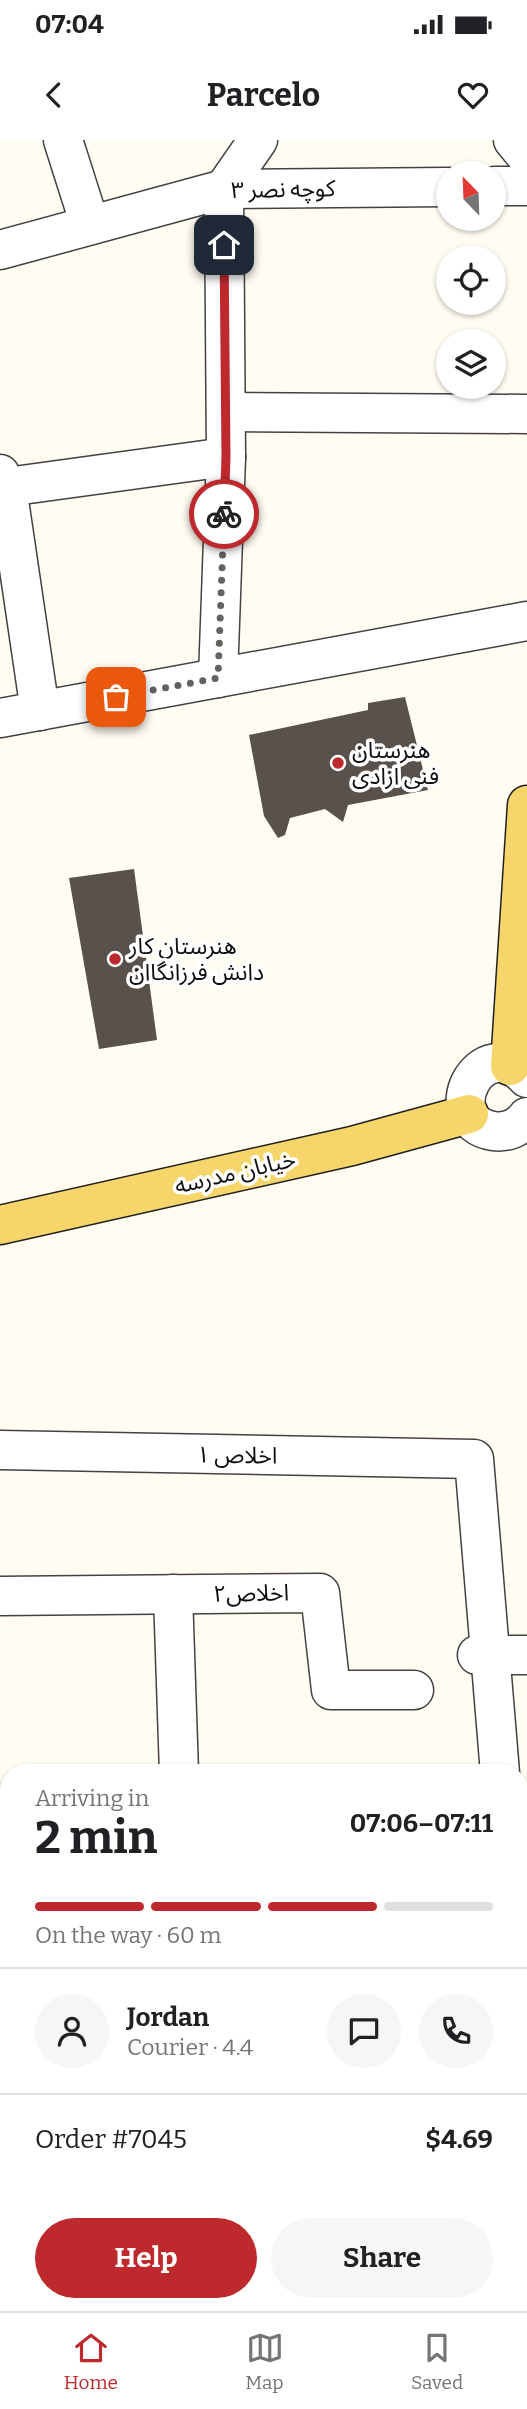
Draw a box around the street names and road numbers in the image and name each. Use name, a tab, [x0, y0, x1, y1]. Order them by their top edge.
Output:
street label: کوچه نصر ۳	[230, 174, 336, 205]
street label: خیابان مدرسه	[172, 1144, 298, 1200]
street label: اخلاص ۱	[196, 1440, 278, 1470]
street label: اخلاص۲	[213, 1578, 289, 1608]

